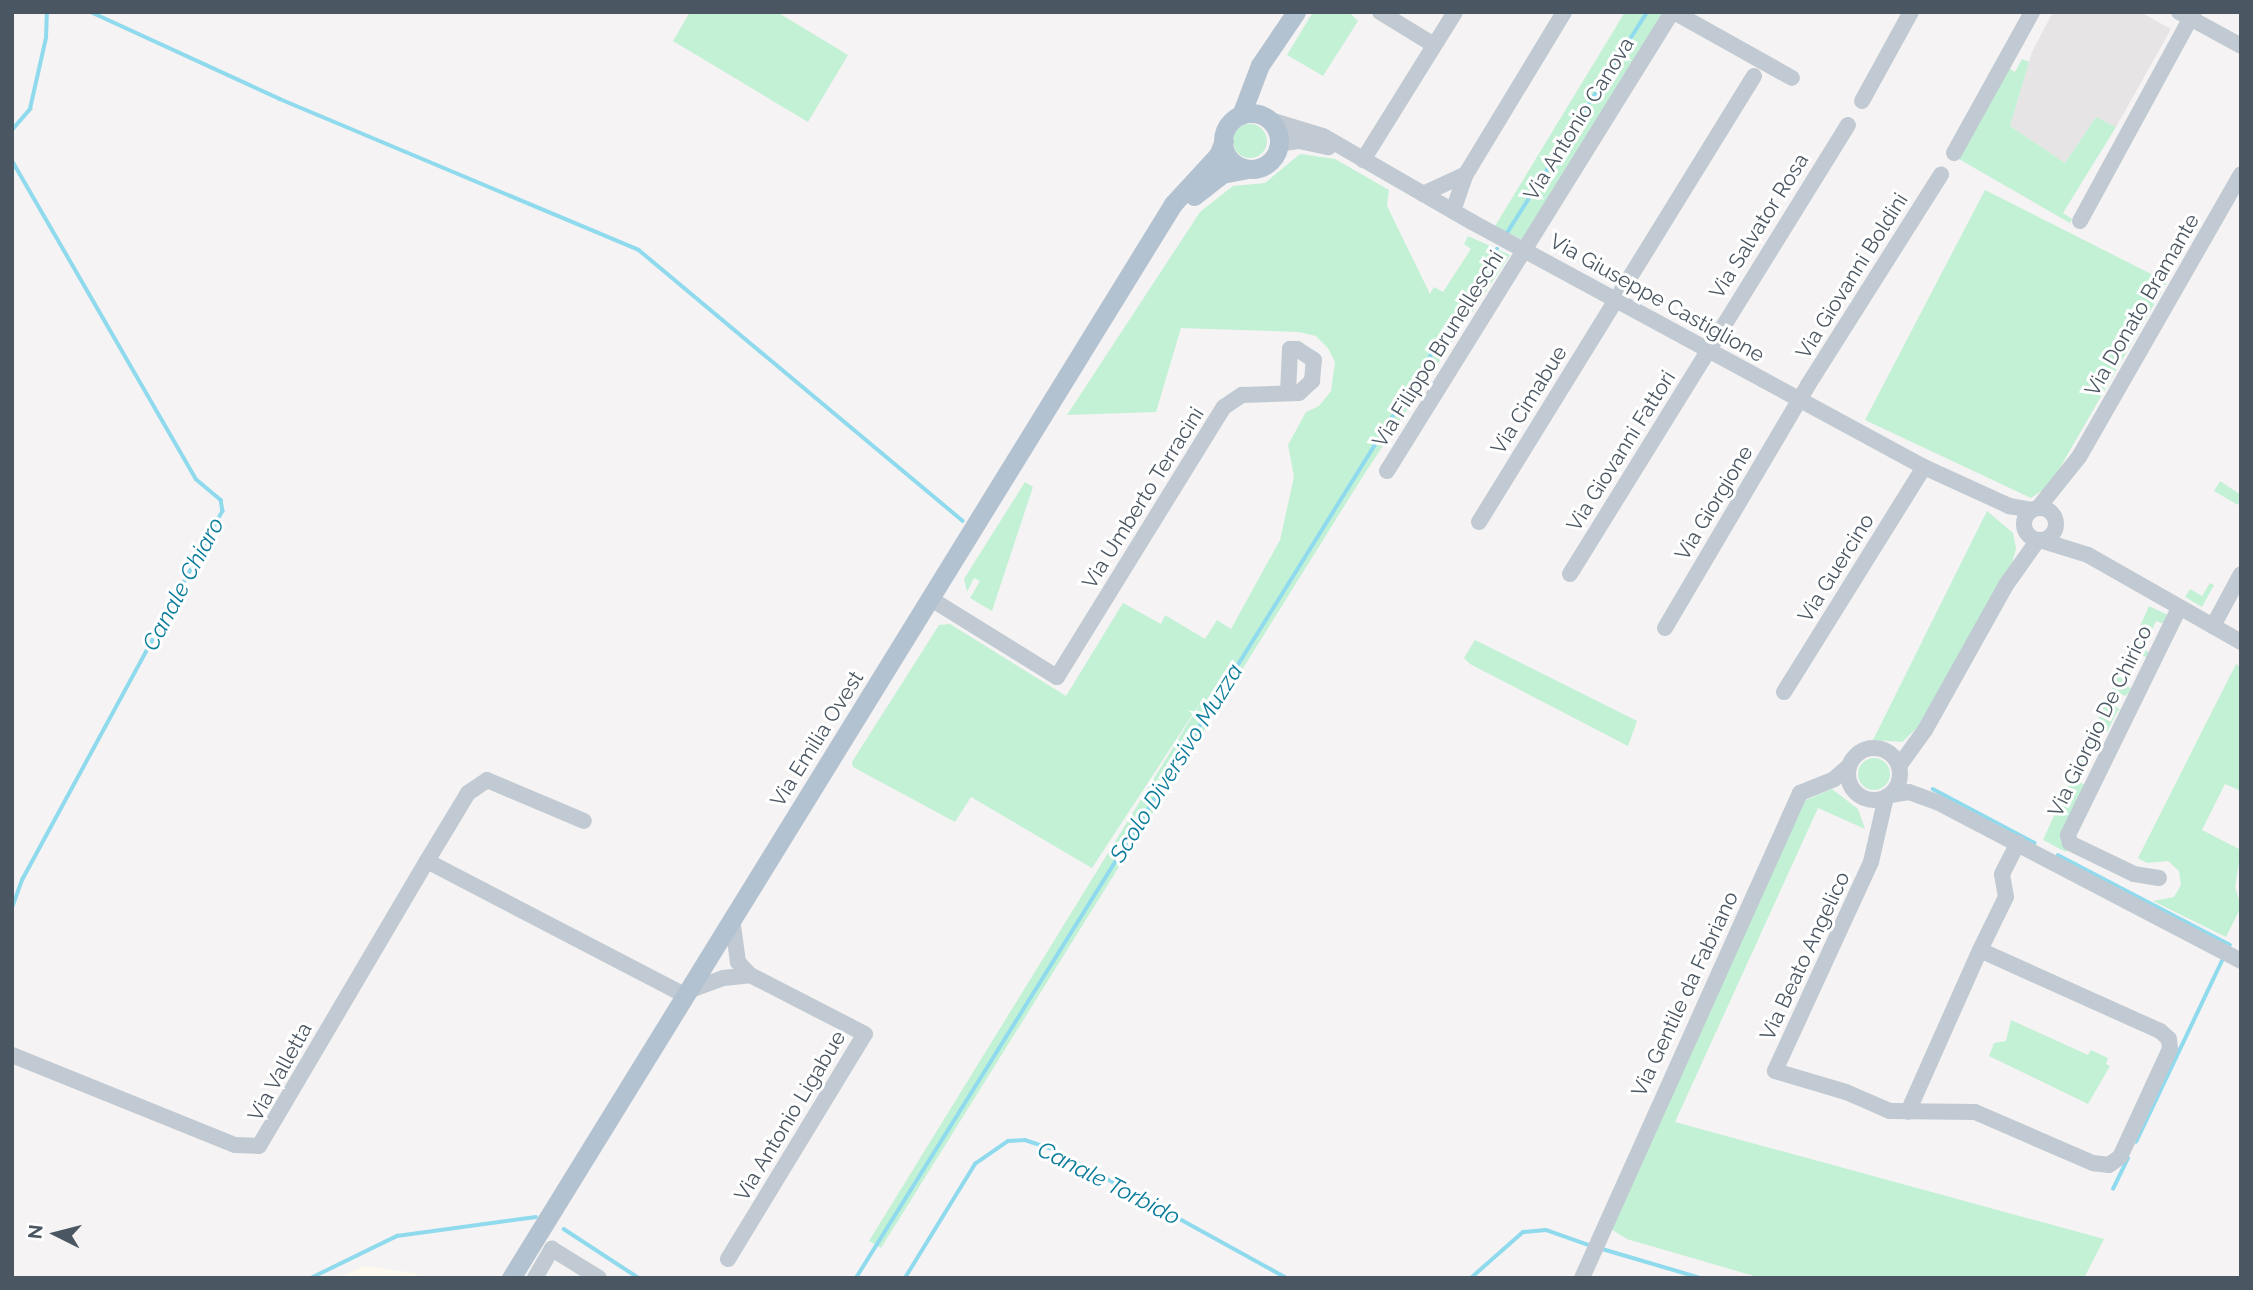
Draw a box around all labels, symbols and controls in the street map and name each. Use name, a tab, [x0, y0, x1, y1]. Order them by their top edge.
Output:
street label: Via Antonio Canova	[1518, 32, 1640, 206]
street label: Via Salvator Rosa	[1704, 149, 1814, 303]
street label: Via Giovanni Boldini	[1791, 188, 1913, 364]
street label: Via Donato Bramante	[2080, 209, 2204, 401]
street label: Via Giuseppe Castiglione	[1545, 228, 1769, 368]
street label: Via Filippo Brunelleschi	[1367, 246, 1509, 452]
street label: Via Cimabue	[1486, 341, 1572, 459]
street label: Via Giovanni Fattori	[1561, 366, 1681, 536]
street label: Via Umberto Terracini	[1077, 402, 1209, 594]
street label: Via Giorgione	[1670, 441, 1758, 565]
street label: Via Guercino	[1793, 509, 1879, 627]
water label: Canale Chiaro	[136, 513, 230, 655]
street label: Via Giorgio De Chirico	[2043, 621, 2157, 821]
water label: Scolo Diversivo Muzza	[1104, 659, 1248, 867]
street label: Via Emilia Ovest	[765, 666, 869, 812]
street label: Via Beato Angelico	[1755, 867, 1855, 1045]
street label: Via Gentile da Fabriano	[1626, 887, 1744, 1101]
street label: Via Valletta	[242, 1018, 318, 1126]
street label: Via Antonio Ligabue	[729, 1026, 851, 1206]
water label: Canale Torbido	[1033, 1135, 1185, 1231]
north arrow	[21, 1199, 91, 1269]
text: N	[23, 1223, 47, 1240]

